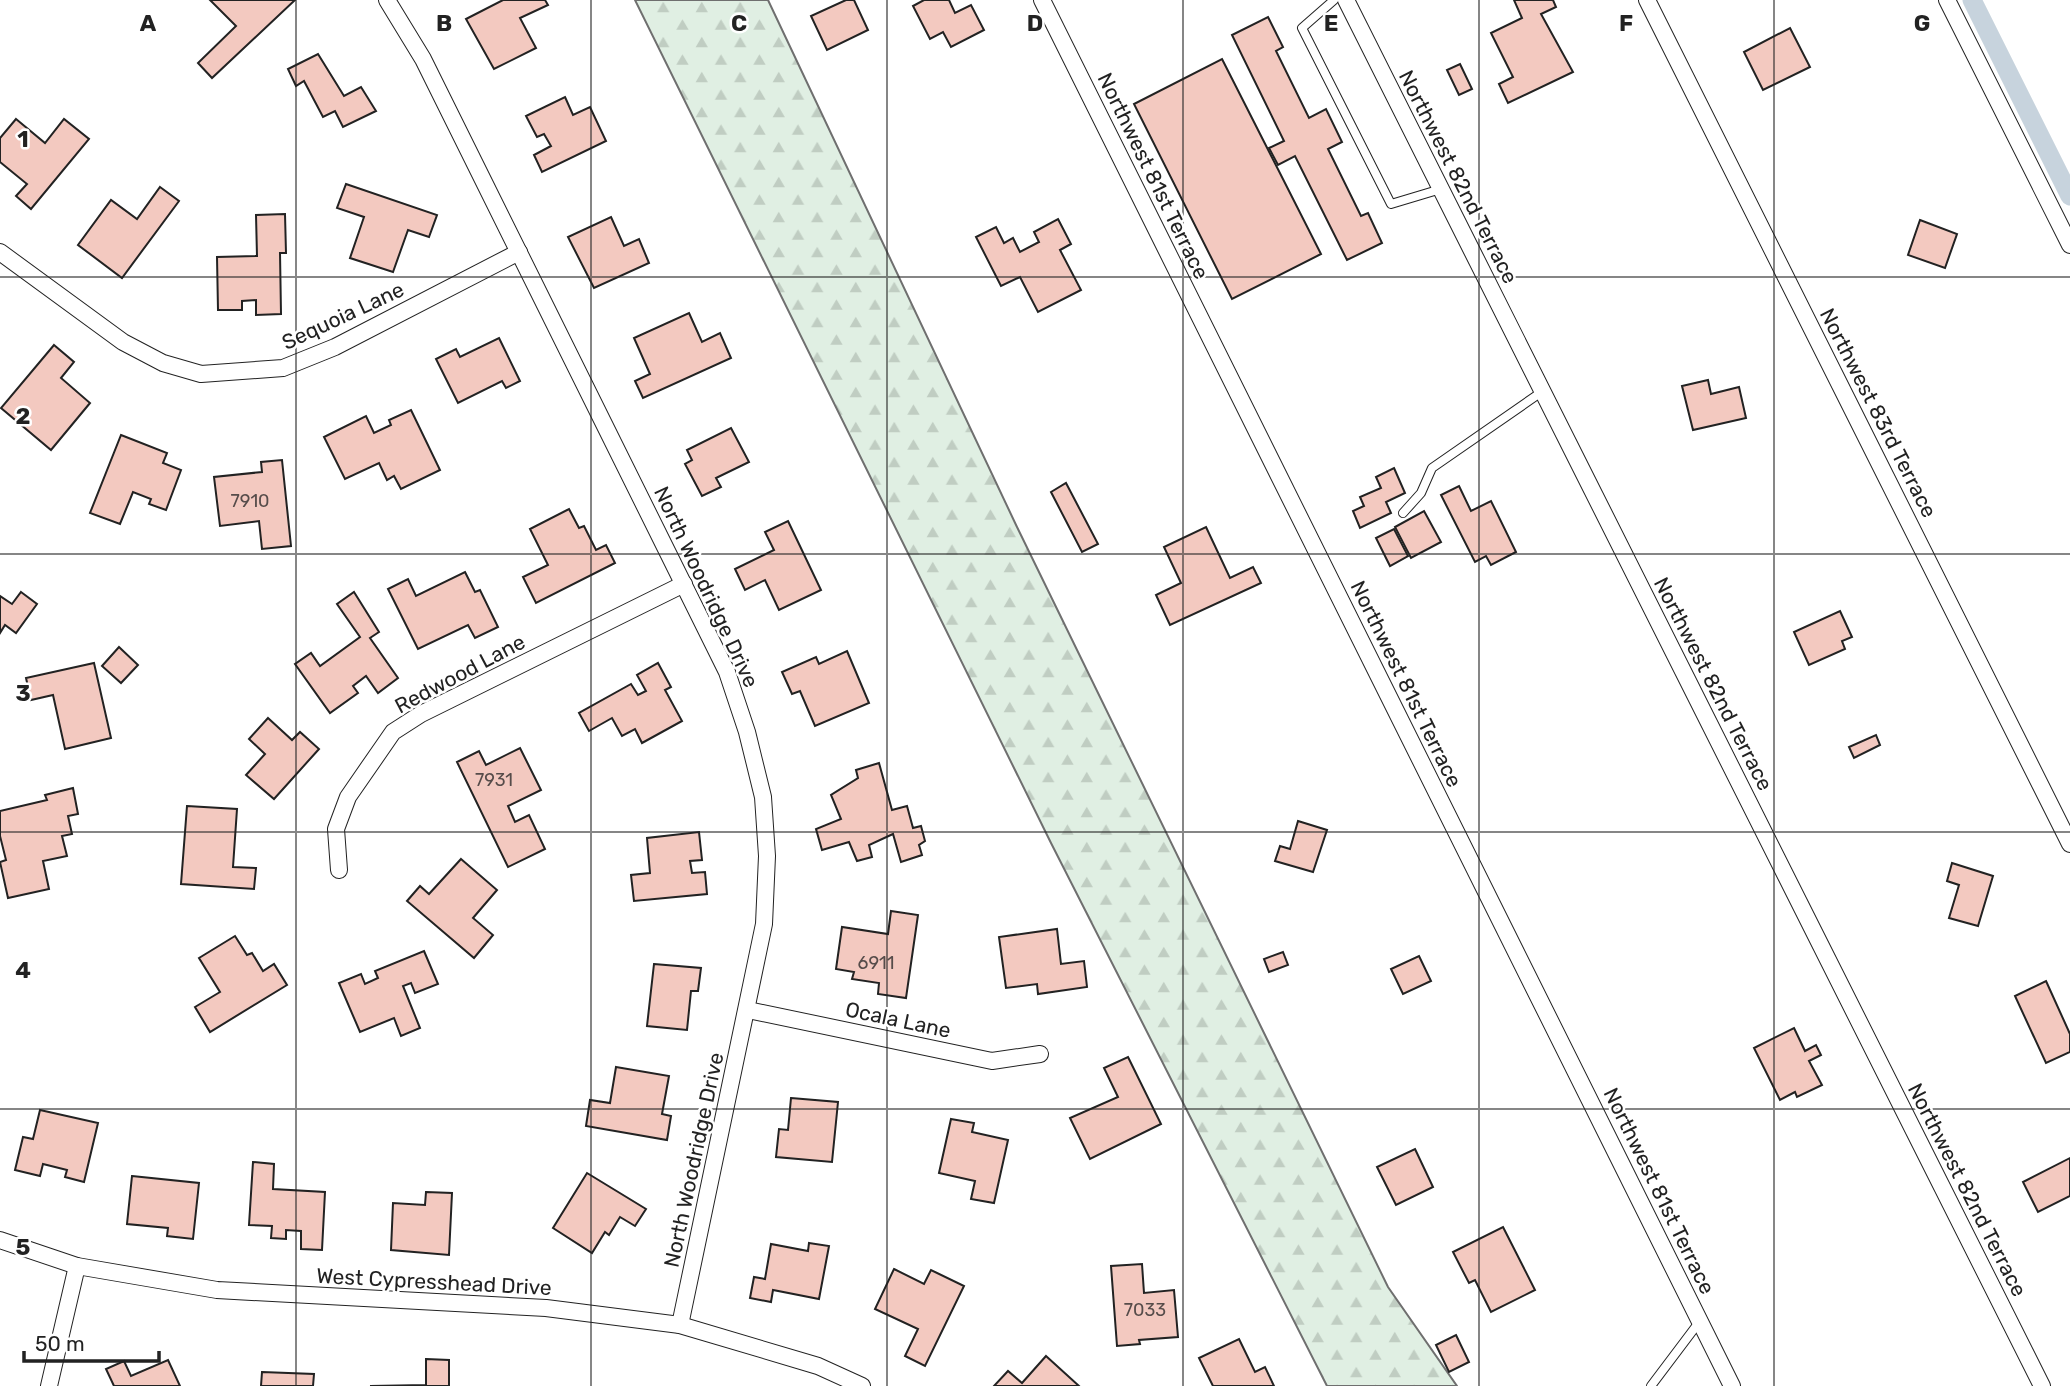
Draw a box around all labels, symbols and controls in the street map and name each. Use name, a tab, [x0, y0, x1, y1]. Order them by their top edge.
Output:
text: A	[140, 9, 157, 37]
text: B	[436, 9, 452, 37]
text: C	[731, 9, 747, 37]
text: D	[1027, 9, 1043, 37]
text: E	[1324, 9, 1338, 37]
text: F	[1619, 9, 1633, 37]
text: G	[1914, 9, 1930, 37]
street label: Northwest 82nd Terrace	[1394, 66, 1523, 288]
street label: Northwest 81st Terrace	[1093, 69, 1214, 283]
text: 1	[17, 125, 29, 153]
street label: Sequoia Lane	[278, 276, 408, 355]
street label: Northwest 83rd Terrace	[1815, 304, 1942, 522]
text: 2	[16, 402, 30, 430]
street label: North Woodridge Drive	[649, 482, 764, 691]
house number: 7910	[230, 490, 270, 512]
street label: Northwest 82nd Terrace	[1649, 573, 1778, 795]
street label: Northwest 81st Terrace	[1346, 577, 1467, 791]
street label: Redwood Lane	[390, 629, 529, 718]
text: 3	[15, 679, 31, 707]
house number: 7931	[475, 769, 513, 791]
house number: 6911	[858, 952, 894, 974]
text: 4	[15, 956, 31, 984]
street label: Ocala Lane	[843, 996, 953, 1043]
street label: North Woodridge Drive	[659, 1050, 728, 1270]
street label: Northwest 82nd Terrace	[1903, 1079, 2032, 1301]
street label: Northwest 81st Terrace	[1599, 1084, 1720, 1298]
text: 5	[16, 1233, 31, 1261]
street label: West Cypresshead Drive	[316, 1263, 552, 1300]
house number: 7033	[1124, 1299, 1166, 1321]
scale bar	[24, 1320, 159, 1364]
text: 50 m	[35, 1331, 85, 1356]

